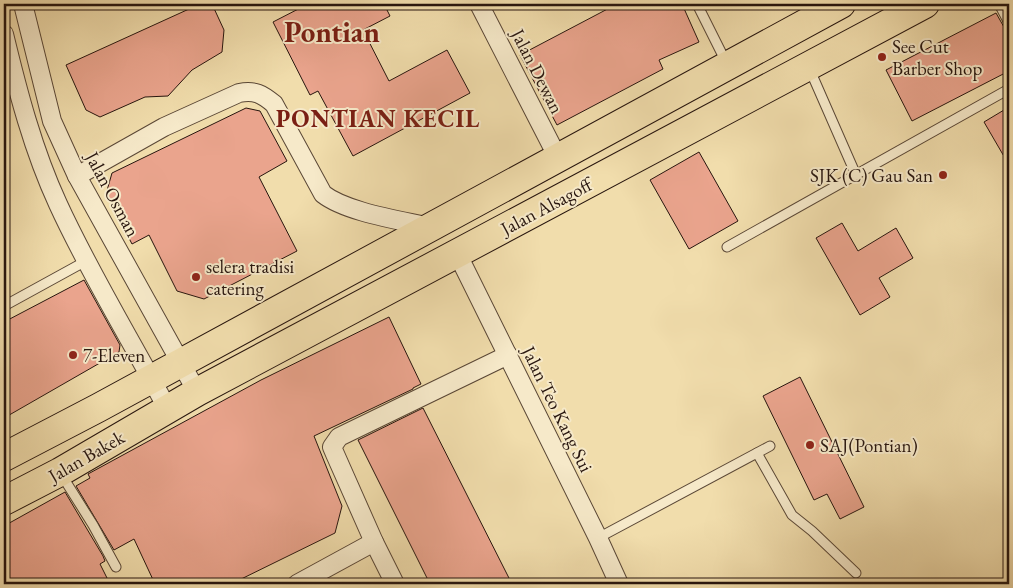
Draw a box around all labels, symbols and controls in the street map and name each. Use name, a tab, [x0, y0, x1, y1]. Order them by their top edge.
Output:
district label: Pontian	[284, 13, 380, 51]
street label: Jalan Dewan	[505, 23, 570, 118]
place label: See Cut Barber Shop	[892, 34, 982, 81]
marker: See Cut Barber Shop	[876, 51, 888, 63]
district label: PONTIAN KECIL	[276, 103, 480, 134]
street label: Jalan Osman	[79, 146, 145, 241]
place label: SJK (C) Gau San	[810, 163, 933, 188]
marker: SJK (C) Gau San	[937, 169, 949, 181]
street label: Jalan Alsagoff	[494, 171, 598, 242]
place label: selera tradisi catering	[206, 254, 295, 301]
marker: selera tradisi catering	[190, 271, 202, 283]
street label: Jalan Teo Kang Sui	[515, 340, 599, 477]
place label: 7-Eleven	[83, 343, 145, 368]
marker: 7-Eleven	[67, 349, 79, 361]
street label: Jalan Bakek	[42, 424, 130, 489]
place label: SAJ(Pontian)	[820, 433, 918, 458]
marker: SAJ(Pontian)	[804, 439, 816, 451]

